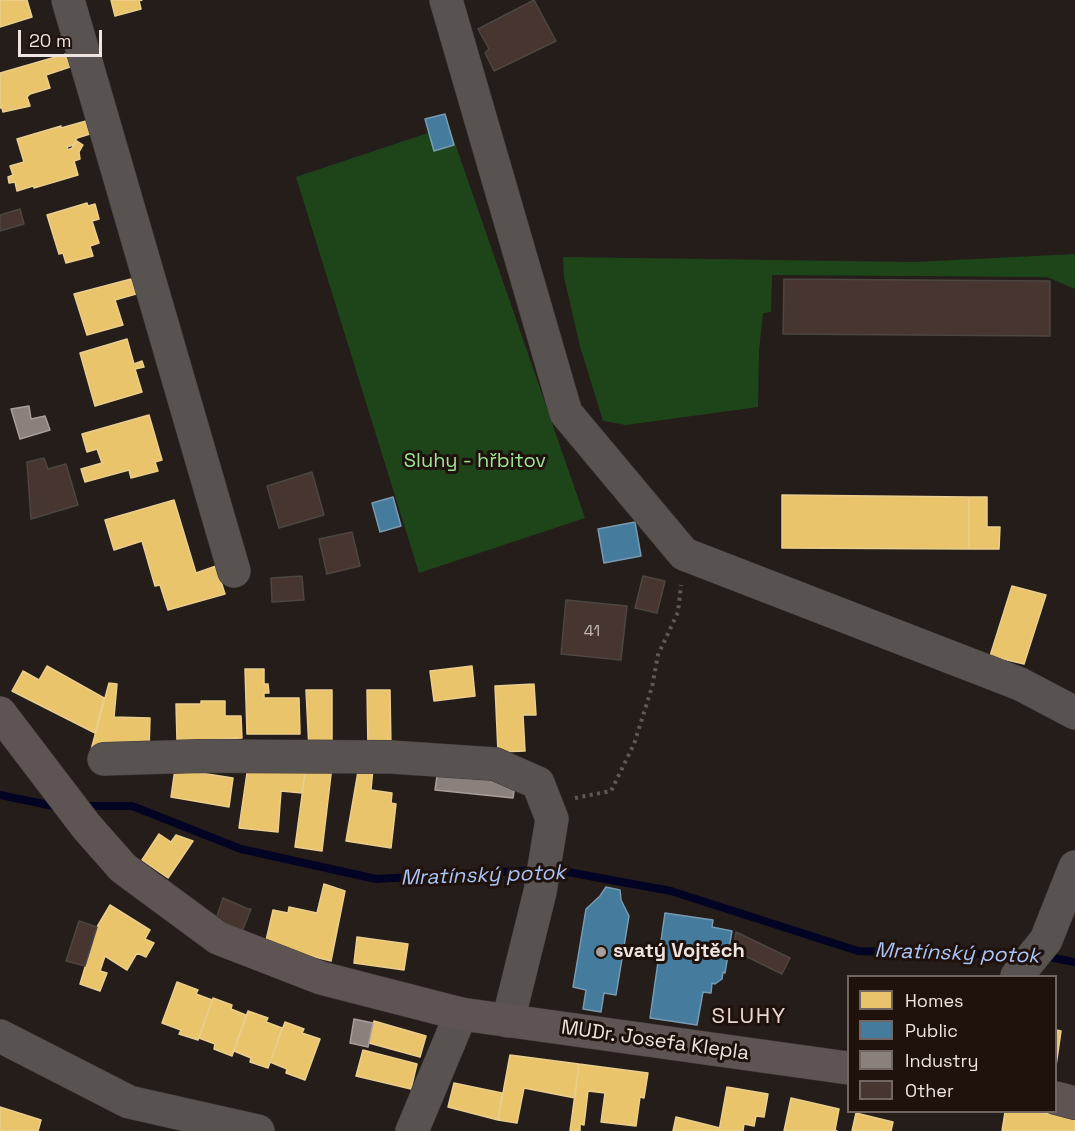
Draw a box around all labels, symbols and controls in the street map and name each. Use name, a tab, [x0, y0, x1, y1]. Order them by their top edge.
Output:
scale bar	[21, 18, 105, 56]
text: 20 m	[29, 29, 72, 52]
park label: Sluhy - hřbitov	[404, 450, 546, 474]
house number: 41	[584, 622, 600, 642]
water label: Mratínský potok	[400, 861, 566, 891]
water label: Mratínský potok	[874, 939, 1040, 969]
place label: svatý Vojtěch	[613, 940, 745, 964]
marker: svatý Vojtěch	[594, 945, 608, 959]
legend	[847, 975, 1057, 1113]
text: Homes	[905, 989, 964, 1012]
district label: SLUHY	[711, 1004, 787, 1030]
street label: MUDr. Josefa Klepla	[559, 1016, 751, 1066]
text: Public	[905, 1019, 958, 1042]
text: Industry	[905, 1049, 978, 1072]
text: Other	[905, 1079, 954, 1102]

